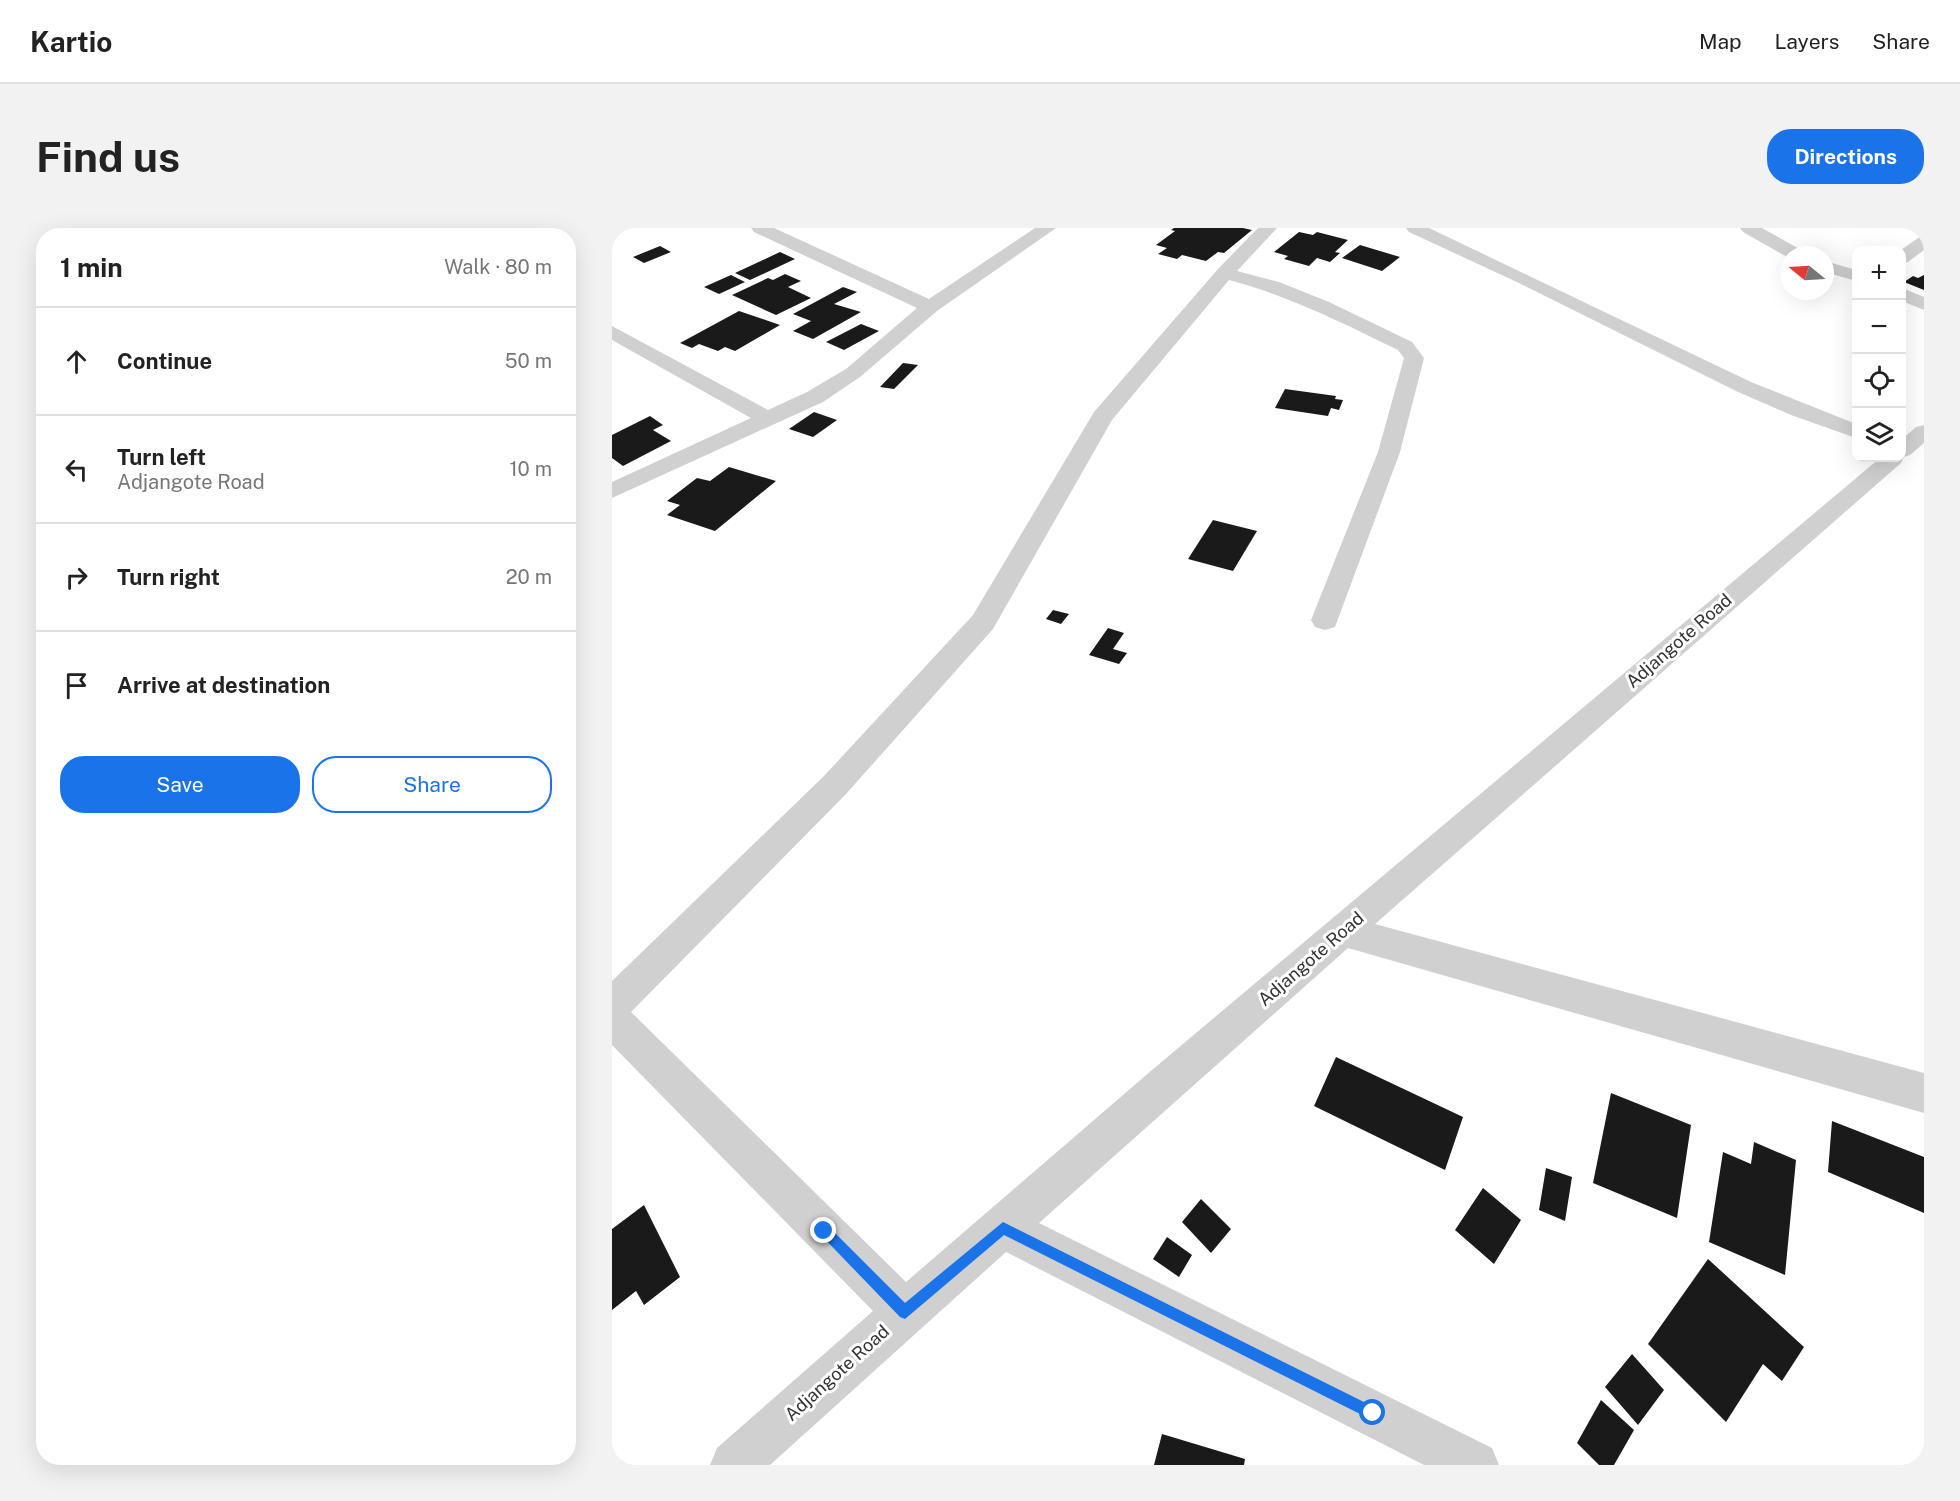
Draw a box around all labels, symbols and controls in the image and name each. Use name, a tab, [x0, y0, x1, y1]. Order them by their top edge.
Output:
text: Kartio	[30, 25, 112, 58]
text: Map	[1699, 29, 1742, 54]
text: Layers	[1775, 29, 1839, 54]
text: Share	[1872, 29, 1930, 54]
button: Directions	[1767, 129, 1924, 184]
text: Find us	[36, 132, 180, 181]
north arrow	[1780, 246, 1834, 300]
map controls	[1852, 246, 1906, 462]
button: +	[1852, 246, 1906, 300]
text: 1 min	[60, 252, 123, 283]
text: Walk · 80 m	[444, 255, 552, 279]
button: −	[1852, 300, 1906, 354]
icon: ahead	[60, 345, 93, 378]
text: Continue	[117, 348, 212, 374]
text: 50 m	[505, 349, 552, 373]
button: locate	[1852, 354, 1906, 408]
button: layers	[1852, 408, 1906, 462]
text: Turn left	[117, 444, 206, 470]
icon: left	[60, 453, 93, 486]
text: 10 m	[509, 457, 552, 481]
text: Adjangote Road	[117, 470, 265, 494]
icon: right	[60, 561, 93, 594]
text: Turn right	[117, 564, 220, 590]
text: 20 m	[506, 565, 552, 589]
street label: Adjangote Road	[1622, 589, 1736, 692]
icon: arrive	[60, 669, 93, 702]
text: Arrive at destination	[117, 672, 330, 698]
button: Save	[60, 756, 300, 813]
button: Share	[312, 756, 552, 813]
street label: Adjangote Road	[1254, 907, 1368, 1010]
route end	[810, 1217, 836, 1243]
street label: Adjangote Road	[780, 1320, 893, 1425]
route start	[1359, 1399, 1385, 1425]

